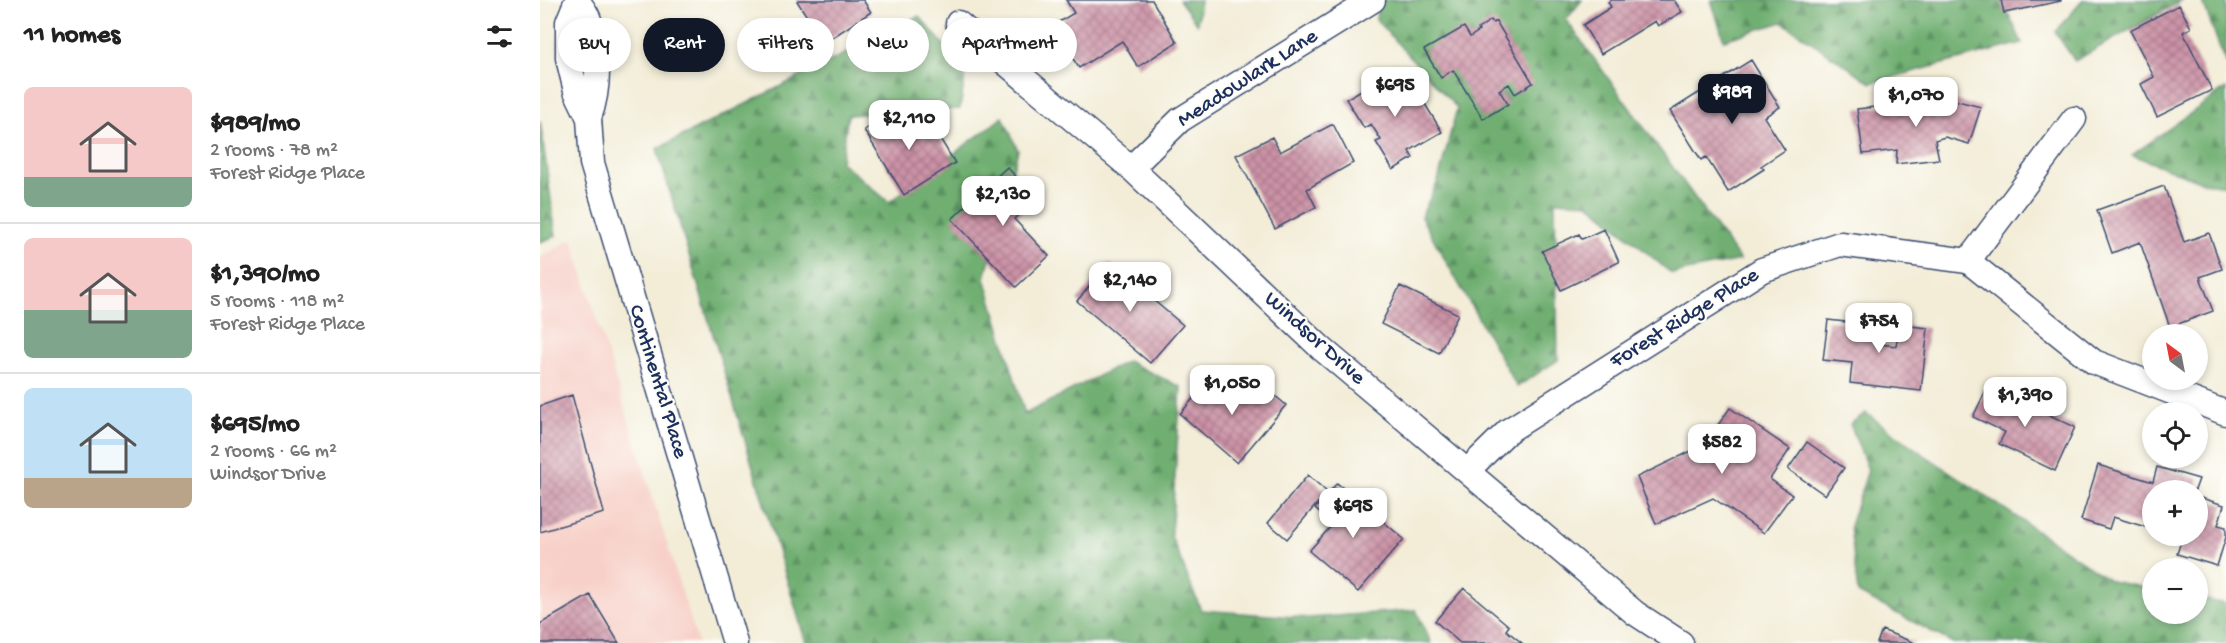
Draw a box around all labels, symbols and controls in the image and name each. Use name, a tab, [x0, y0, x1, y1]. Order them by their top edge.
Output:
chip: Buy	[558, 18, 631, 72]
chip: Rent	[643, 18, 725, 72]
chip: Filters	[737, 18, 834, 72]
chip: New	[846, 18, 929, 72]
chip: Apartment	[941, 18, 1077, 72]
icon: filters	[483, 20, 516, 53]
text: 11 homes	[24, 21, 120, 52]
street label: Meadowlark Lane	[1173, 24, 1324, 134]
pin: $695	[1359, 67, 1431, 118]
pin: $989	[1696, 74, 1768, 125]
text: $695	[1375, 75, 1415, 98]
pin: $1,070	[1867, 77, 1965, 128]
text: $989	[1712, 82, 1752, 105]
text: $1,070	[1888, 85, 1944, 108]
pin: $2,110	[860, 100, 958, 151]
text: $2,110	[883, 108, 935, 131]
text: $989/mo	[210, 109, 300, 140]
icon: home	[72, 111, 144, 183]
text: 2 rooms · 78 m²	[210, 140, 338, 163]
text: Forest Ridge Place	[210, 163, 365, 186]
pin: $2,130	[954, 176, 1052, 227]
text: $2,130	[976, 184, 1030, 207]
text: $1,390/mo	[210, 260, 320, 291]
icon: home	[72, 262, 144, 334]
pin: $2,140	[1081, 262, 1179, 313]
street label: Forest Ridge Place	[1605, 262, 1765, 376]
text: $2,140	[1103, 270, 1157, 293]
street label: Windsor Drive	[1258, 287, 1370, 392]
text: 5 rooms · 118 m²	[210, 291, 344, 314]
street label: Continental Place	[621, 302, 693, 462]
pin: $754	[1843, 303, 1915, 354]
text: $754	[1859, 311, 1899, 334]
text: Forest Ridge Place	[210, 314, 365, 337]
north arrow	[2142, 324, 2208, 390]
map controls	[2142, 324, 2208, 624]
pin: $1,050	[1183, 365, 1281, 416]
text: $1,050	[1204, 373, 1260, 396]
pin: $1,390	[1976, 377, 2074, 428]
text: $1,390	[1997, 385, 2053, 408]
button: locate	[2142, 402, 2208, 468]
text: $695/mo	[210, 410, 300, 441]
icon: home	[72, 412, 144, 484]
pin: $582	[1686, 424, 1758, 475]
text: $582	[1702, 432, 1742, 455]
text: 2 rooms · 66 m²	[210, 441, 337, 464]
text: Windsor Drive	[210, 464, 326, 487]
button: +	[2142, 480, 2208, 546]
pin: $695	[1317, 488, 1389, 539]
text: $695	[1333, 496, 1373, 519]
button: −	[2142, 558, 2208, 624]

